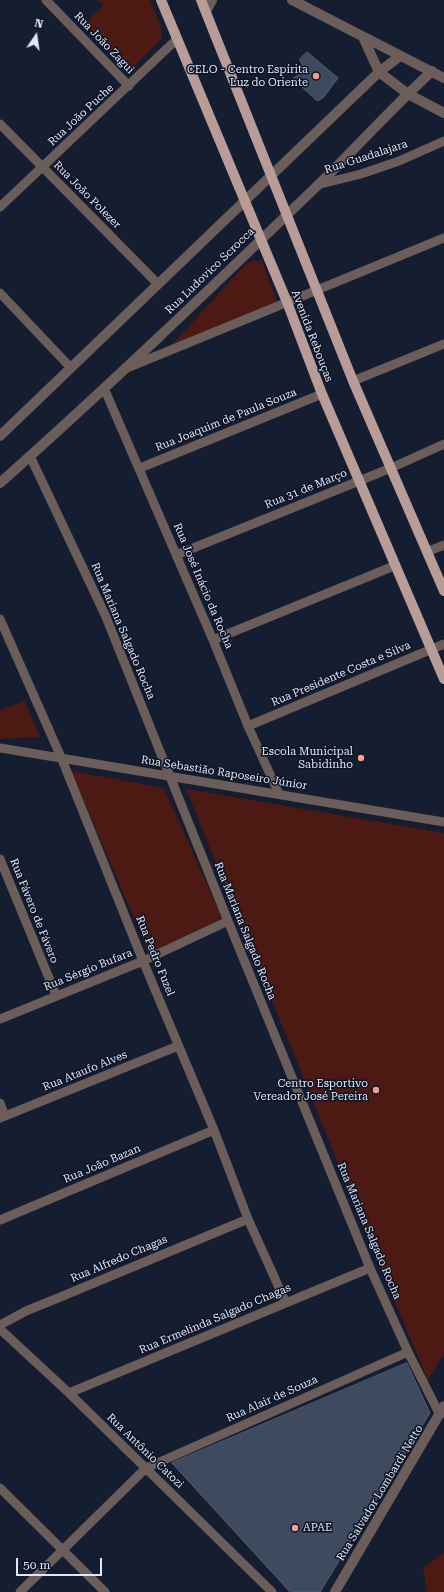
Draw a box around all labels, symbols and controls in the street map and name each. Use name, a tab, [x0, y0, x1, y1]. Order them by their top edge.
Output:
street label: Rua João Zagui	[71, 9, 137, 77]
north arrow	[16, 16, 56, 56]
text: N	[33, 17, 44, 31]
place label: CELO - Centro Espírita Luz do Oriente	[187, 63, 308, 89]
marker: CELO - Centro Espírita Luz do Oriente	[311, 71, 321, 81]
street label: Rua João Puche	[46, 81, 116, 149]
street label: Rua Guadalajara	[323, 137, 409, 177]
street label: Rua João Polezer	[51, 159, 123, 231]
street label: Rua Ludovico Scrocca	[163, 225, 257, 317]
street label: Avenida Rebouças	[288, 288, 336, 384]
street label: Rua Joaquim de Paula Souza	[153, 386, 299, 454]
street label: Rua 31 de Março	[263, 466, 349, 512]
street label: Rua José Inácio da Rocha	[170, 521, 236, 651]
street label: Rua Mariana Salgado Rocha	[88, 561, 158, 701]
street label: Rua Presidente Costa e Silva	[270, 639, 412, 709]
place label: Escola Municipal Sabidinho	[262, 745, 353, 771]
street label: Rua Sebastião Raposeiro Júnior	[140, 753, 308, 793]
marker: Escola Municipal Sabidinho	[356, 753, 366, 763]
street label: Rua Fávero de Fávero	[7, 857, 61, 965]
street label: Rua Mariana Salgado Rocha	[211, 860, 279, 1002]
street label: Rua Pedro Fuzel	[133, 914, 177, 998]
street label: Rua Sérgio Bufara	[42, 946, 134, 994]
street label: Rua Ataufo Alves	[41, 1048, 129, 1094]
place label: Centro Esportivo Vereador José Pereira	[254, 1077, 368, 1103]
marker: Centro Esportivo Vereador José Pereira	[371, 1085, 381, 1095]
street label: Rua João Bazan	[61, 1142, 143, 1186]
street label: Rua Mariana Salgado Rocha	[334, 1161, 404, 1301]
street label: Rua Alfredo Chagas	[69, 1233, 169, 1285]
street label: Rua Ermelinda Salgado Chagas	[137, 1281, 293, 1357]
street label: Rua Alair de Souza	[224, 1373, 320, 1425]
street label: Rua Antônio Catozi	[104, 1411, 186, 1491]
street label: Rua Salvador Lombardi Netto	[334, 1423, 426, 1563]
place label: APAE	[303, 1521, 332, 1535]
marker: APAE	[290, 1523, 300, 1533]
scale bar	[18, 1550, 104, 1576]
text: 50 m	[23, 1558, 50, 1572]

